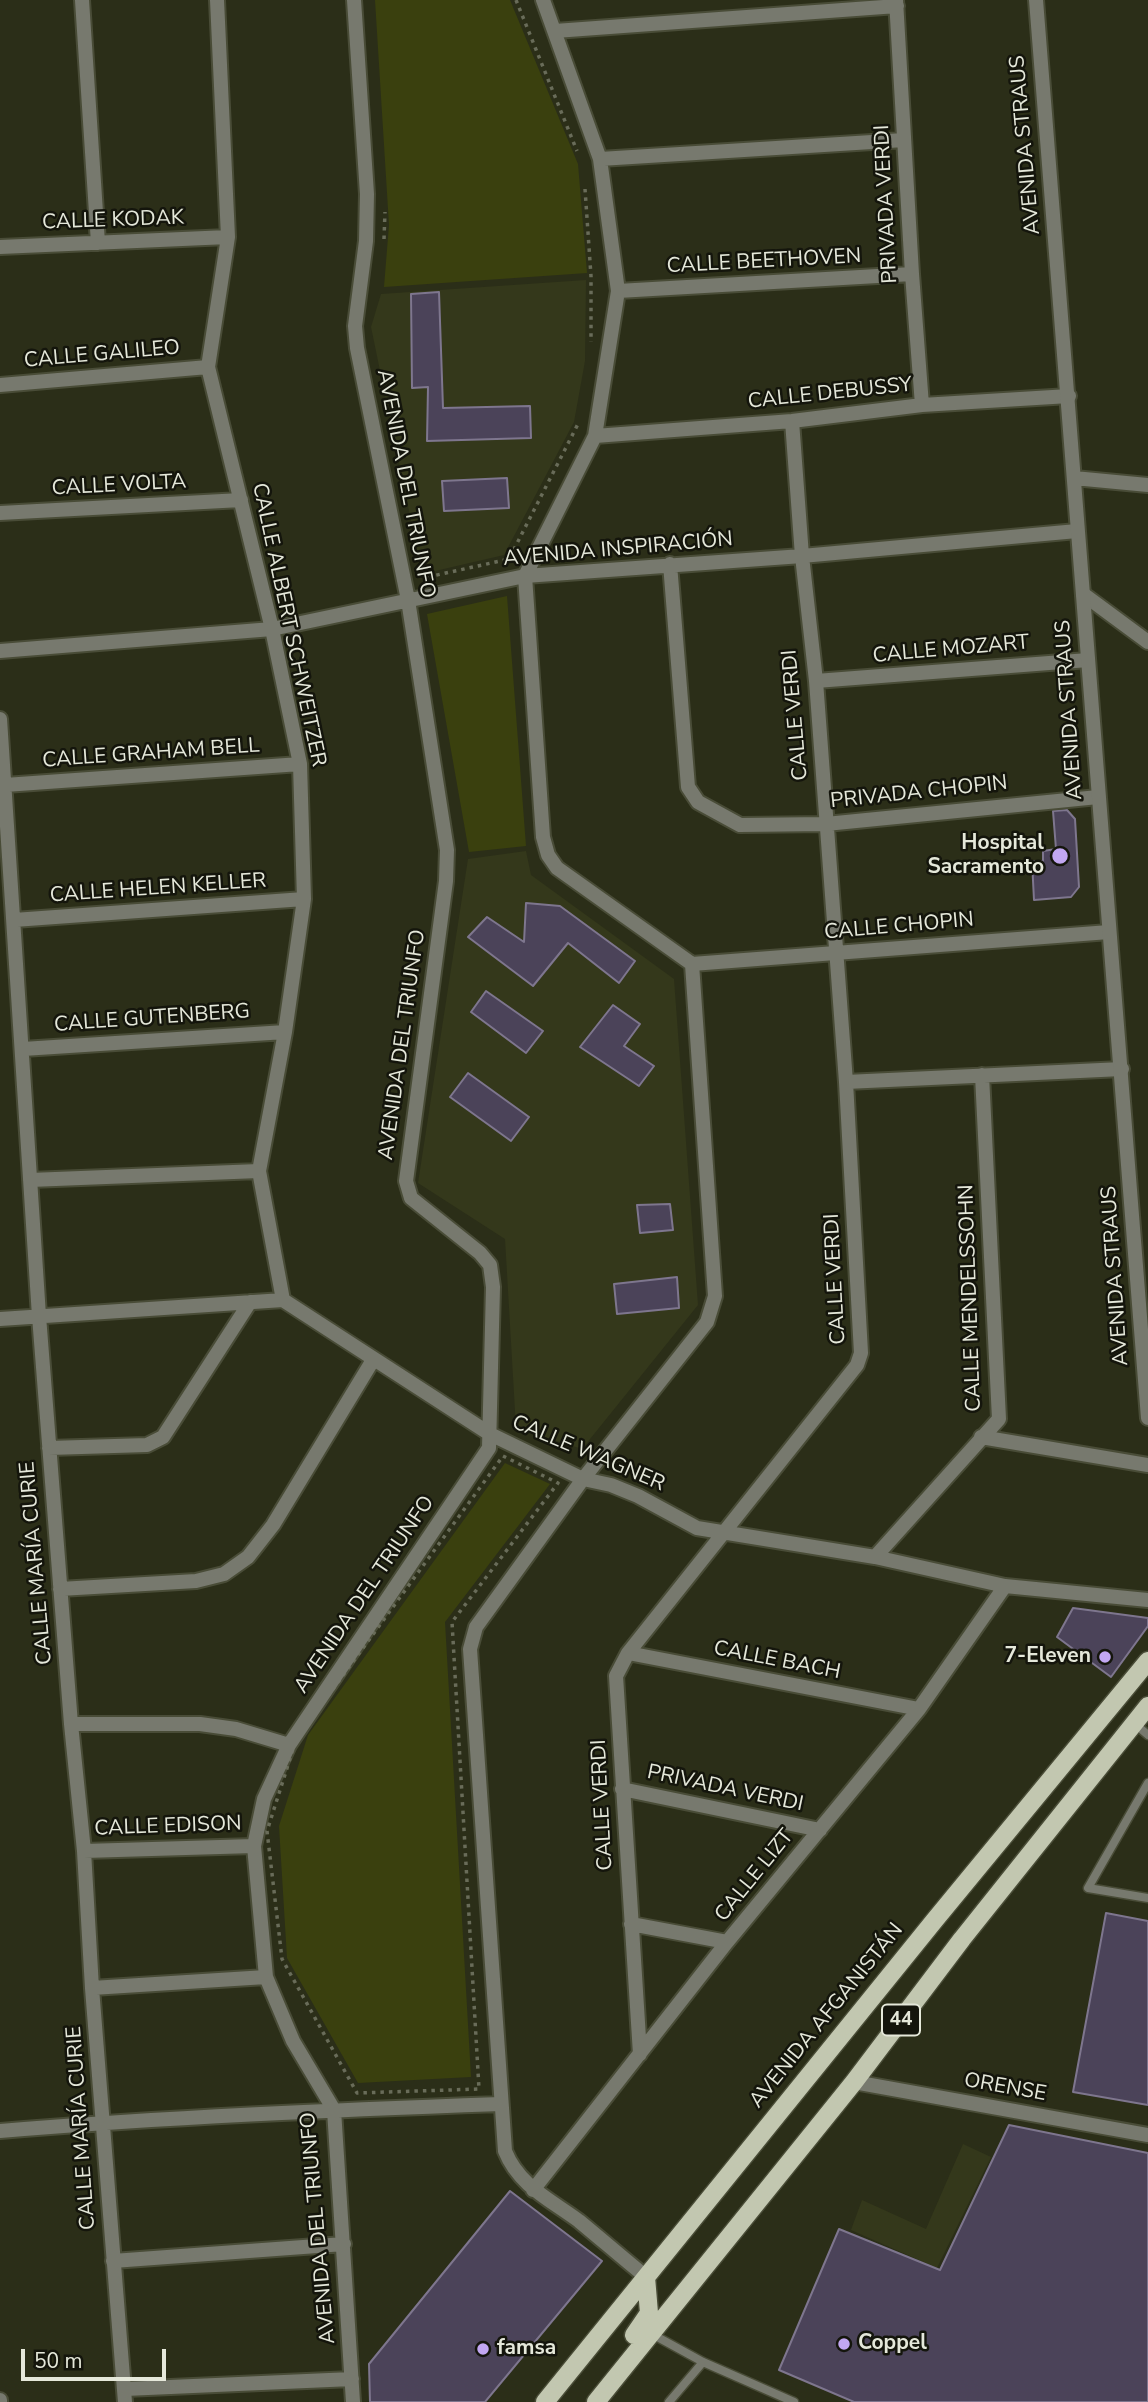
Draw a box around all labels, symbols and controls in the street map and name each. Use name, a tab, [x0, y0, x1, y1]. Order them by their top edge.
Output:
street label: AVENIDA STRAUS	[1006, 54, 1046, 236]
street label: PRIVADA VERDI	[870, 124, 904, 284]
street label: CALLE KODAK	[42, 206, 184, 236]
street label: CALLE BEETHOVEN	[666, 244, 862, 280]
street label: CALLE GALILEO	[23, 336, 181, 374]
street label: AVENIDA DEL TRIUNFO	[370, 367, 440, 601]
street label: CALLE DEBUSSY	[747, 373, 913, 415]
street label: CALLE VOLTA	[51, 470, 187, 502]
street label: CALLE ALBERT SCHWEITZER	[246, 481, 330, 769]
street label: AVENIDA INSPIRACIÓN	[502, 527, 734, 573]
street label: AVENIDA STRAUS	[1051, 619, 1089, 801]
street label: CALLE MOZART	[872, 631, 1030, 669]
street label: CALLE VERDI	[778, 649, 814, 781]
street label: CALLE GRAHAM BELL	[42, 734, 260, 774]
street label: PRIVADA CHOPIN	[829, 771, 1009, 815]
place label: Hospital Sacramento	[928, 831, 1044, 881]
marker: Hospital Sacramento	[1050, 846, 1070, 866]
street label: CALLE HELEN KELLER	[49, 869, 267, 909]
street label: CALLE CHOPIN	[823, 908, 975, 946]
street label: AVENIDA DEL TRIUNFO	[374, 928, 432, 1162]
street label: CALLE GUTENBERG	[53, 1000, 251, 1038]
street label: CALLE MENDELSSOHN	[954, 1184, 988, 1412]
street label: AVENIDA STRAUS	[1097, 1185, 1135, 1367]
street label: CALLE VERDI	[820, 1213, 852, 1345]
street label: CALLE WAGNER	[508, 1410, 668, 1498]
street label: CALLE MARÍA CURIE	[16, 1460, 58, 1666]
street label: AVENIDA DEL TRIUNFO	[290, 1492, 440, 1698]
street label: CALLE BACH	[711, 1636, 843, 1686]
place label: 7-Eleven	[1004, 1644, 1091, 1670]
marker: 7-Eleven	[1097, 1649, 1113, 1665]
street label: CALLE VERDI	[587, 1739, 619, 1871]
street label: PRIVADA VERDI	[645, 1760, 805, 1818]
street label: CALLE EDISON	[94, 1812, 242, 1842]
street label: CALLE LIZT	[710, 1825, 800, 1927]
street label: AVENIDA AFGANISTÁN	[745, 1919, 909, 2113]
road number: 44	[882, 2004, 920, 2036]
street label: CALLE MARÍA CURIE	[62, 2025, 102, 2231]
street label: ORENSE	[962, 2068, 1048, 2108]
street label: AVENIDA DEL TRIUNFO	[296, 2111, 342, 2345]
place label: Coppel	[858, 2331, 927, 2357]
scale bar	[24, 2336, 170, 2380]
place label: famsa	[497, 2336, 556, 2362]
marker: Coppel	[836, 2336, 852, 2352]
marker: famsa	[475, 2341, 491, 2357]
text: 50 m	[34, 2347, 83, 2375]

